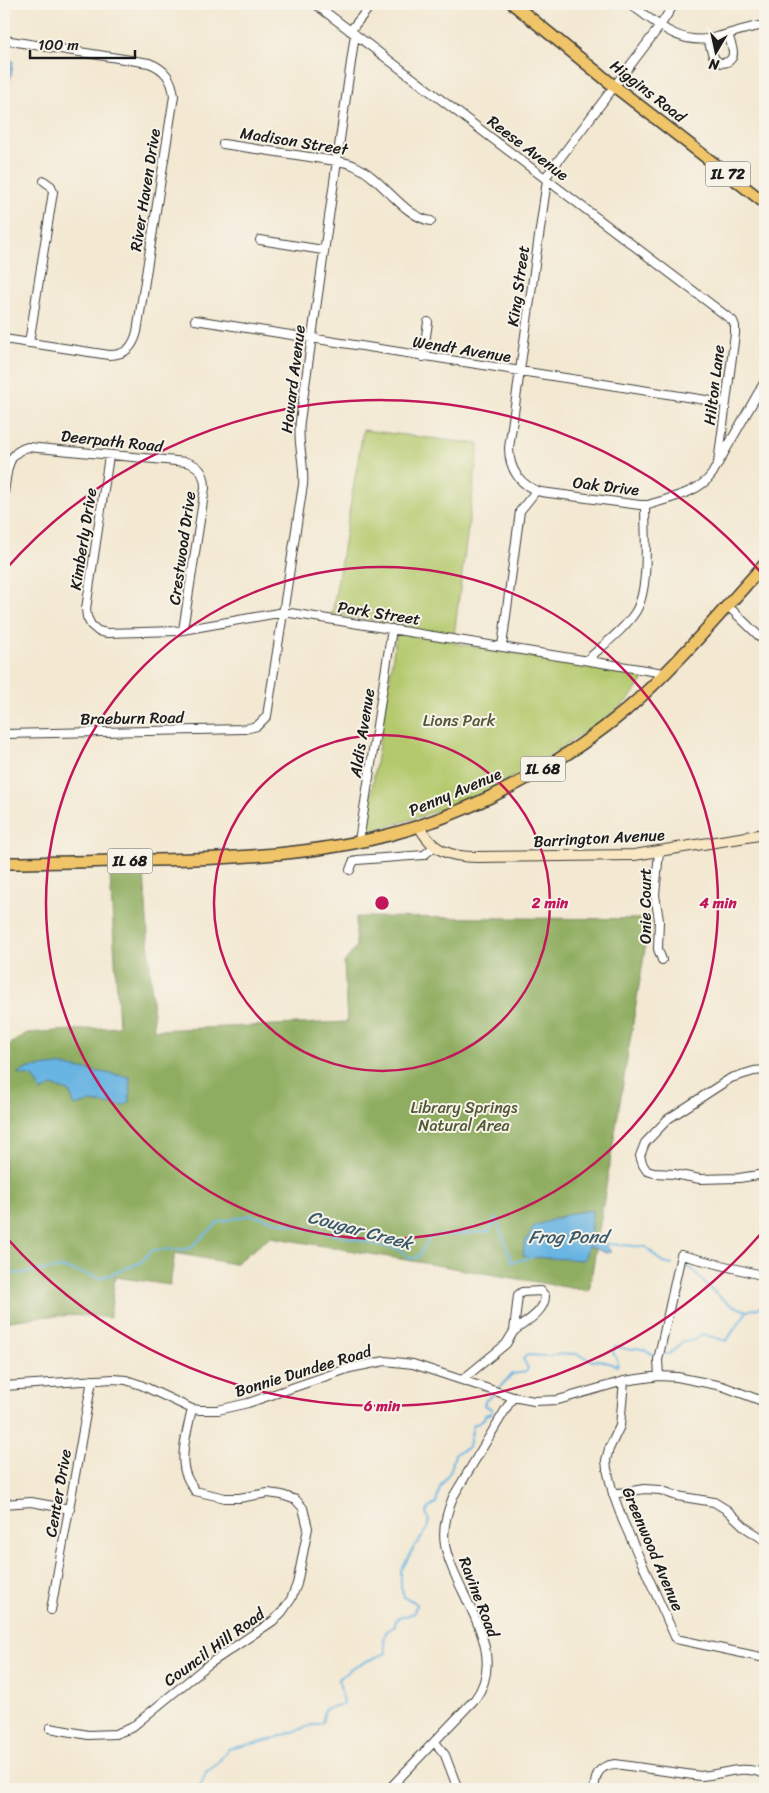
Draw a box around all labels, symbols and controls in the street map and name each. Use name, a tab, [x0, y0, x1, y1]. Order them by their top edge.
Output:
scale bar	[30, 28, 135, 60]
north arrow	[692, 28, 742, 78]
text: 100 m	[38, 32, 79, 58]
text: N	[707, 51, 722, 78]
street label: Higgins Road	[603, 52, 694, 131]
street label: Reese Avenue	[481, 107, 576, 189]
street label: Madison Street	[238, 118, 350, 164]
street label: River Haven Drive	[121, 126, 169, 254]
road number: IL 72	[706, 162, 750, 186]
street label: King Street	[498, 244, 538, 328]
street label: Howard Avenue	[272, 323, 314, 435]
street label: Wendt Avenue	[411, 327, 514, 371]
street label: Hilton Lane	[695, 343, 733, 427]
street label: Deerpath Road	[60, 421, 166, 461]
street label: Oak Drive	[571, 468, 641, 504]
street label: Kimberly Drive	[61, 486, 105, 592]
street label: Crestwood Drive	[160, 489, 204, 607]
street label: Park Street	[336, 592, 422, 634]
street label: Aldis Avenue	[340, 686, 383, 781]
street label: Braeburn Road	[80, 703, 186, 733]
park label: Lions Park	[423, 706, 496, 735]
road number: IL 68	[520, 756, 566, 782]
street label: Penny Avenue	[404, 759, 506, 825]
street label: Barrington Avenue	[533, 820, 666, 856]
road number: IL 68	[108, 848, 152, 874]
street label: Onie Court	[631, 868, 660, 944]
text: 2 min	[531, 890, 569, 916]
text: 4 min	[698, 890, 737, 916]
centre of rings	[373, 894, 391, 912]
park label: Library Springs Natural Area	[411, 1093, 518, 1140]
water label: Cougar Creek	[304, 1201, 418, 1260]
water label: Frog Pond	[528, 1221, 612, 1253]
street label: Bonnie Dundee Road	[231, 1336, 376, 1406]
text: 6 min	[363, 1393, 401, 1419]
street label: Center Drive	[36, 1447, 80, 1539]
street label: Greenwood Avenue	[614, 1482, 692, 1616]
street label: Ravine Road	[450, 1552, 508, 1643]
street label: Council Hill Road	[157, 1599, 272, 1694]

